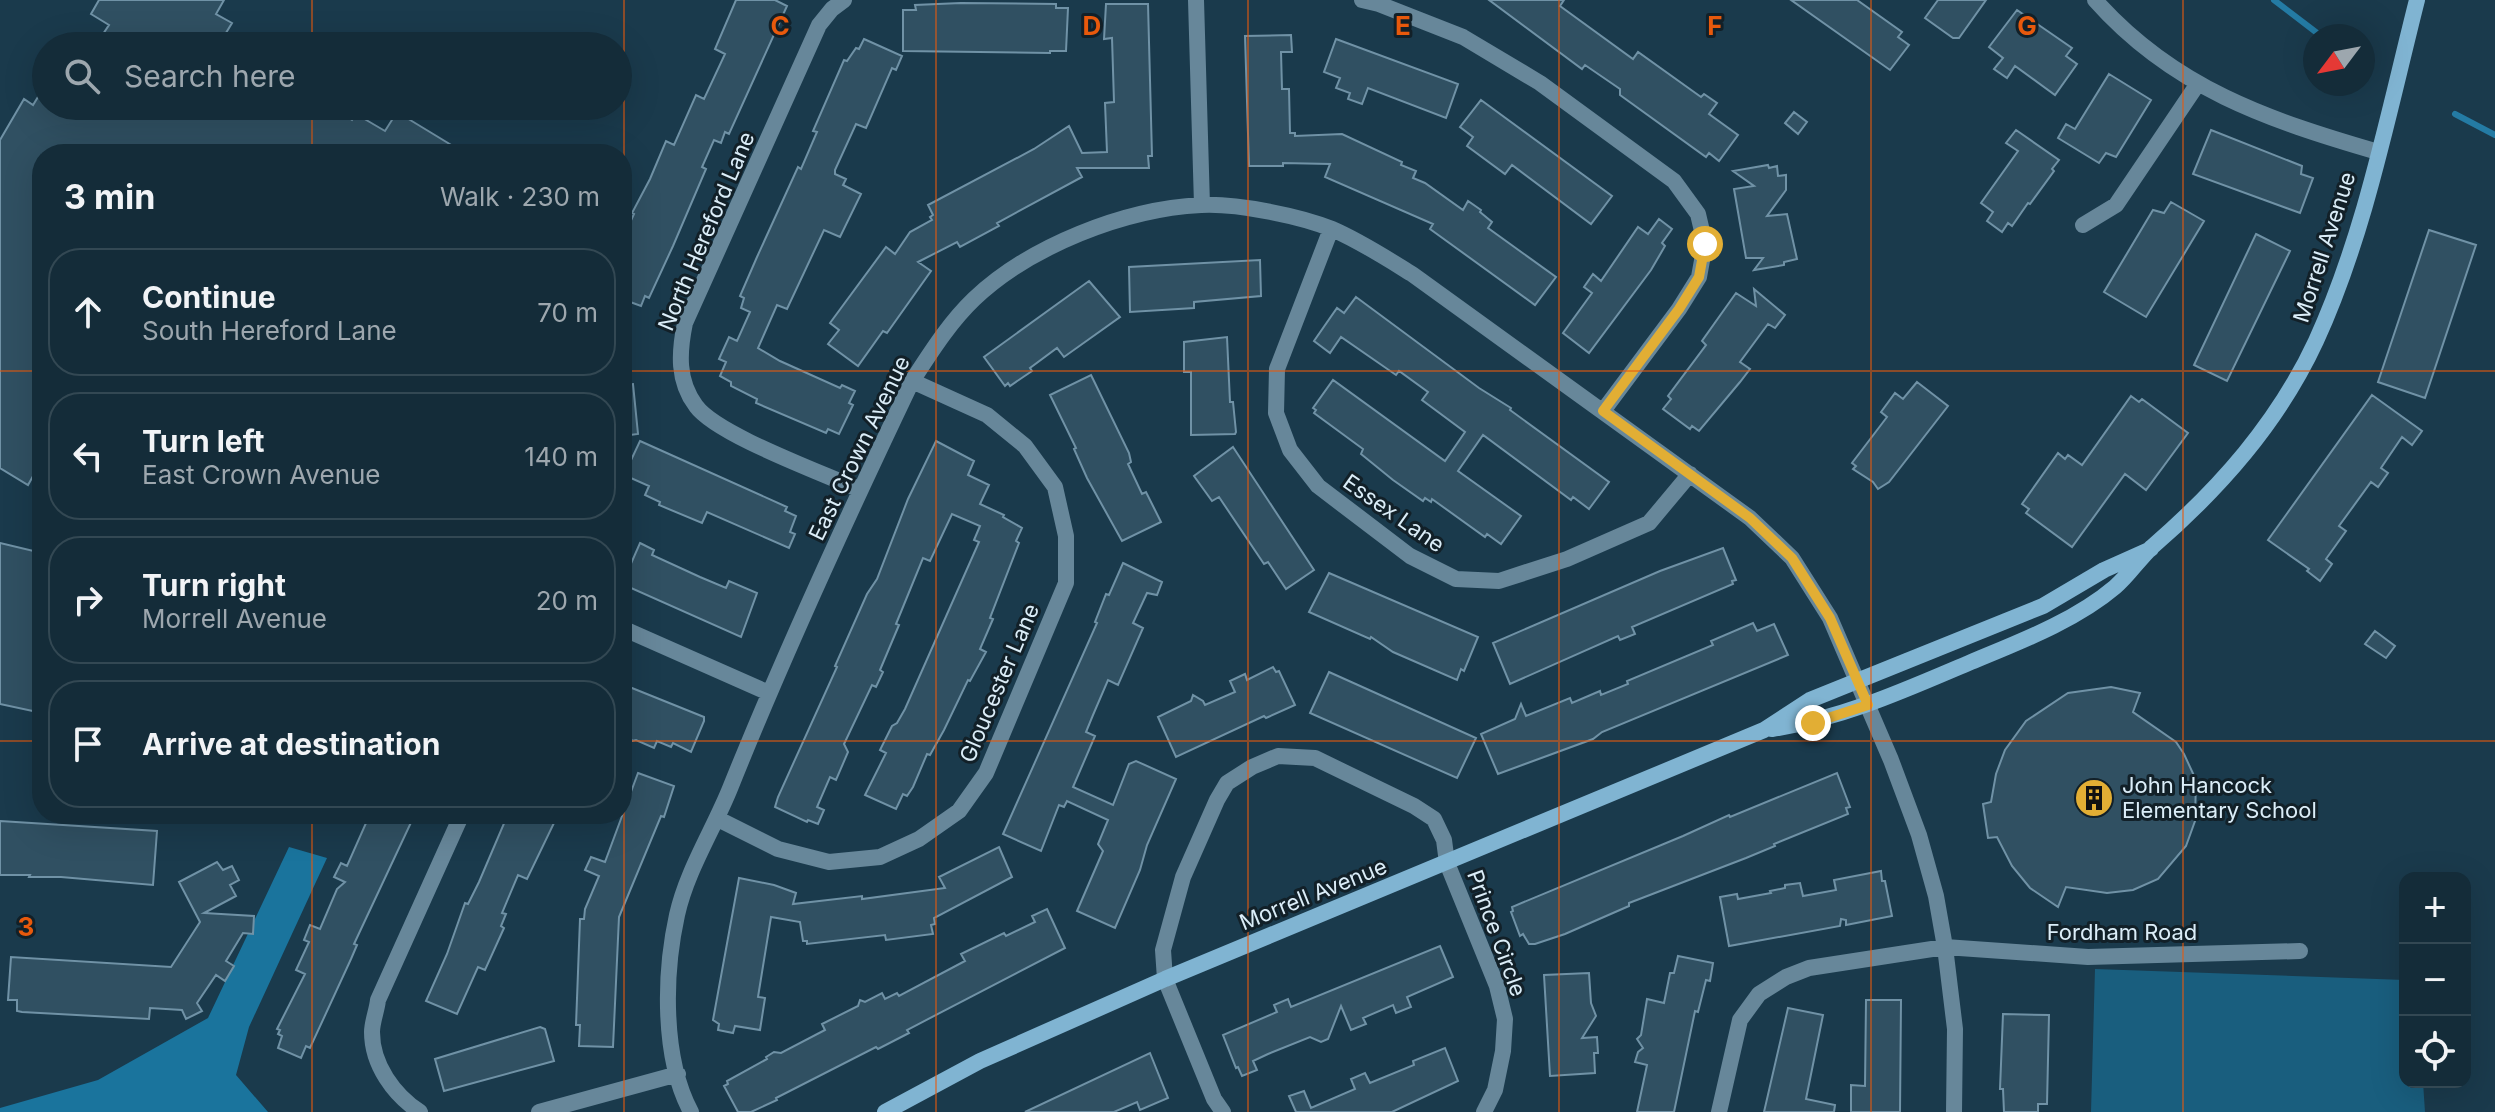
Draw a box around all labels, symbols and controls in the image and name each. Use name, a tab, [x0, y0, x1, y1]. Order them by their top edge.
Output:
text: C	[770, 10, 790, 41]
text: D	[1083, 10, 1101, 41]
text: E	[1395, 10, 1411, 41]
text: F	[1707, 10, 1723, 41]
text: G	[2017, 10, 2037, 41]
north arrow	[2303, 24, 2375, 96]
search box	[32, 32, 632, 120]
icon: search	[60, 54, 104, 98]
text: Search here	[124, 58, 296, 94]
street label: North Hereford Lane	[652, 128, 760, 334]
street label: Morrell Avenue	[2287, 169, 2361, 325]
text: 3 min	[64, 176, 155, 217]
text: Walk · 230 m	[440, 181, 600, 212]
route start	[1687, 226, 1723, 262]
text: Continue	[142, 279, 276, 315]
icon: ahead	[66, 290, 110, 334]
text: 70 m	[537, 297, 598, 328]
text: South Hereford Lane	[142, 315, 397, 346]
street label: East Crown Avenue	[803, 352, 915, 544]
text: Turn left	[142, 423, 264, 459]
icon: left	[66, 434, 110, 478]
text: 140 m	[524, 441, 598, 472]
text: East Crown Avenue	[142, 459, 381, 490]
street label: Essex Lane	[1338, 469, 1450, 557]
text: Turn right	[142, 567, 286, 603]
icon: right	[66, 578, 110, 622]
text: 20 m	[536, 585, 598, 616]
street label: Gloucester Lane	[954, 600, 1044, 766]
text: Morrell Avenue	[142, 603, 327, 634]
route end	[1795, 705, 1831, 741]
icon: arrive	[66, 722, 110, 766]
text: Arrive at destination	[142, 726, 440, 762]
place label: John Hancock Elementary School	[2122, 772, 2317, 823]
building icon: John Hancock Elementary School	[2073, 777, 2115, 819]
street label: Morrell Avenue	[1236, 853, 1390, 935]
street label: Prince Circle	[1462, 866, 1532, 1000]
map controls	[2399, 872, 2471, 1088]
button: +	[2399, 872, 2471, 944]
text: 3	[18, 911, 34, 942]
street label: Fordham Road	[2047, 919, 2197, 945]
button: −	[2399, 944, 2471, 1016]
button: locate	[2399, 1016, 2471, 1088]

